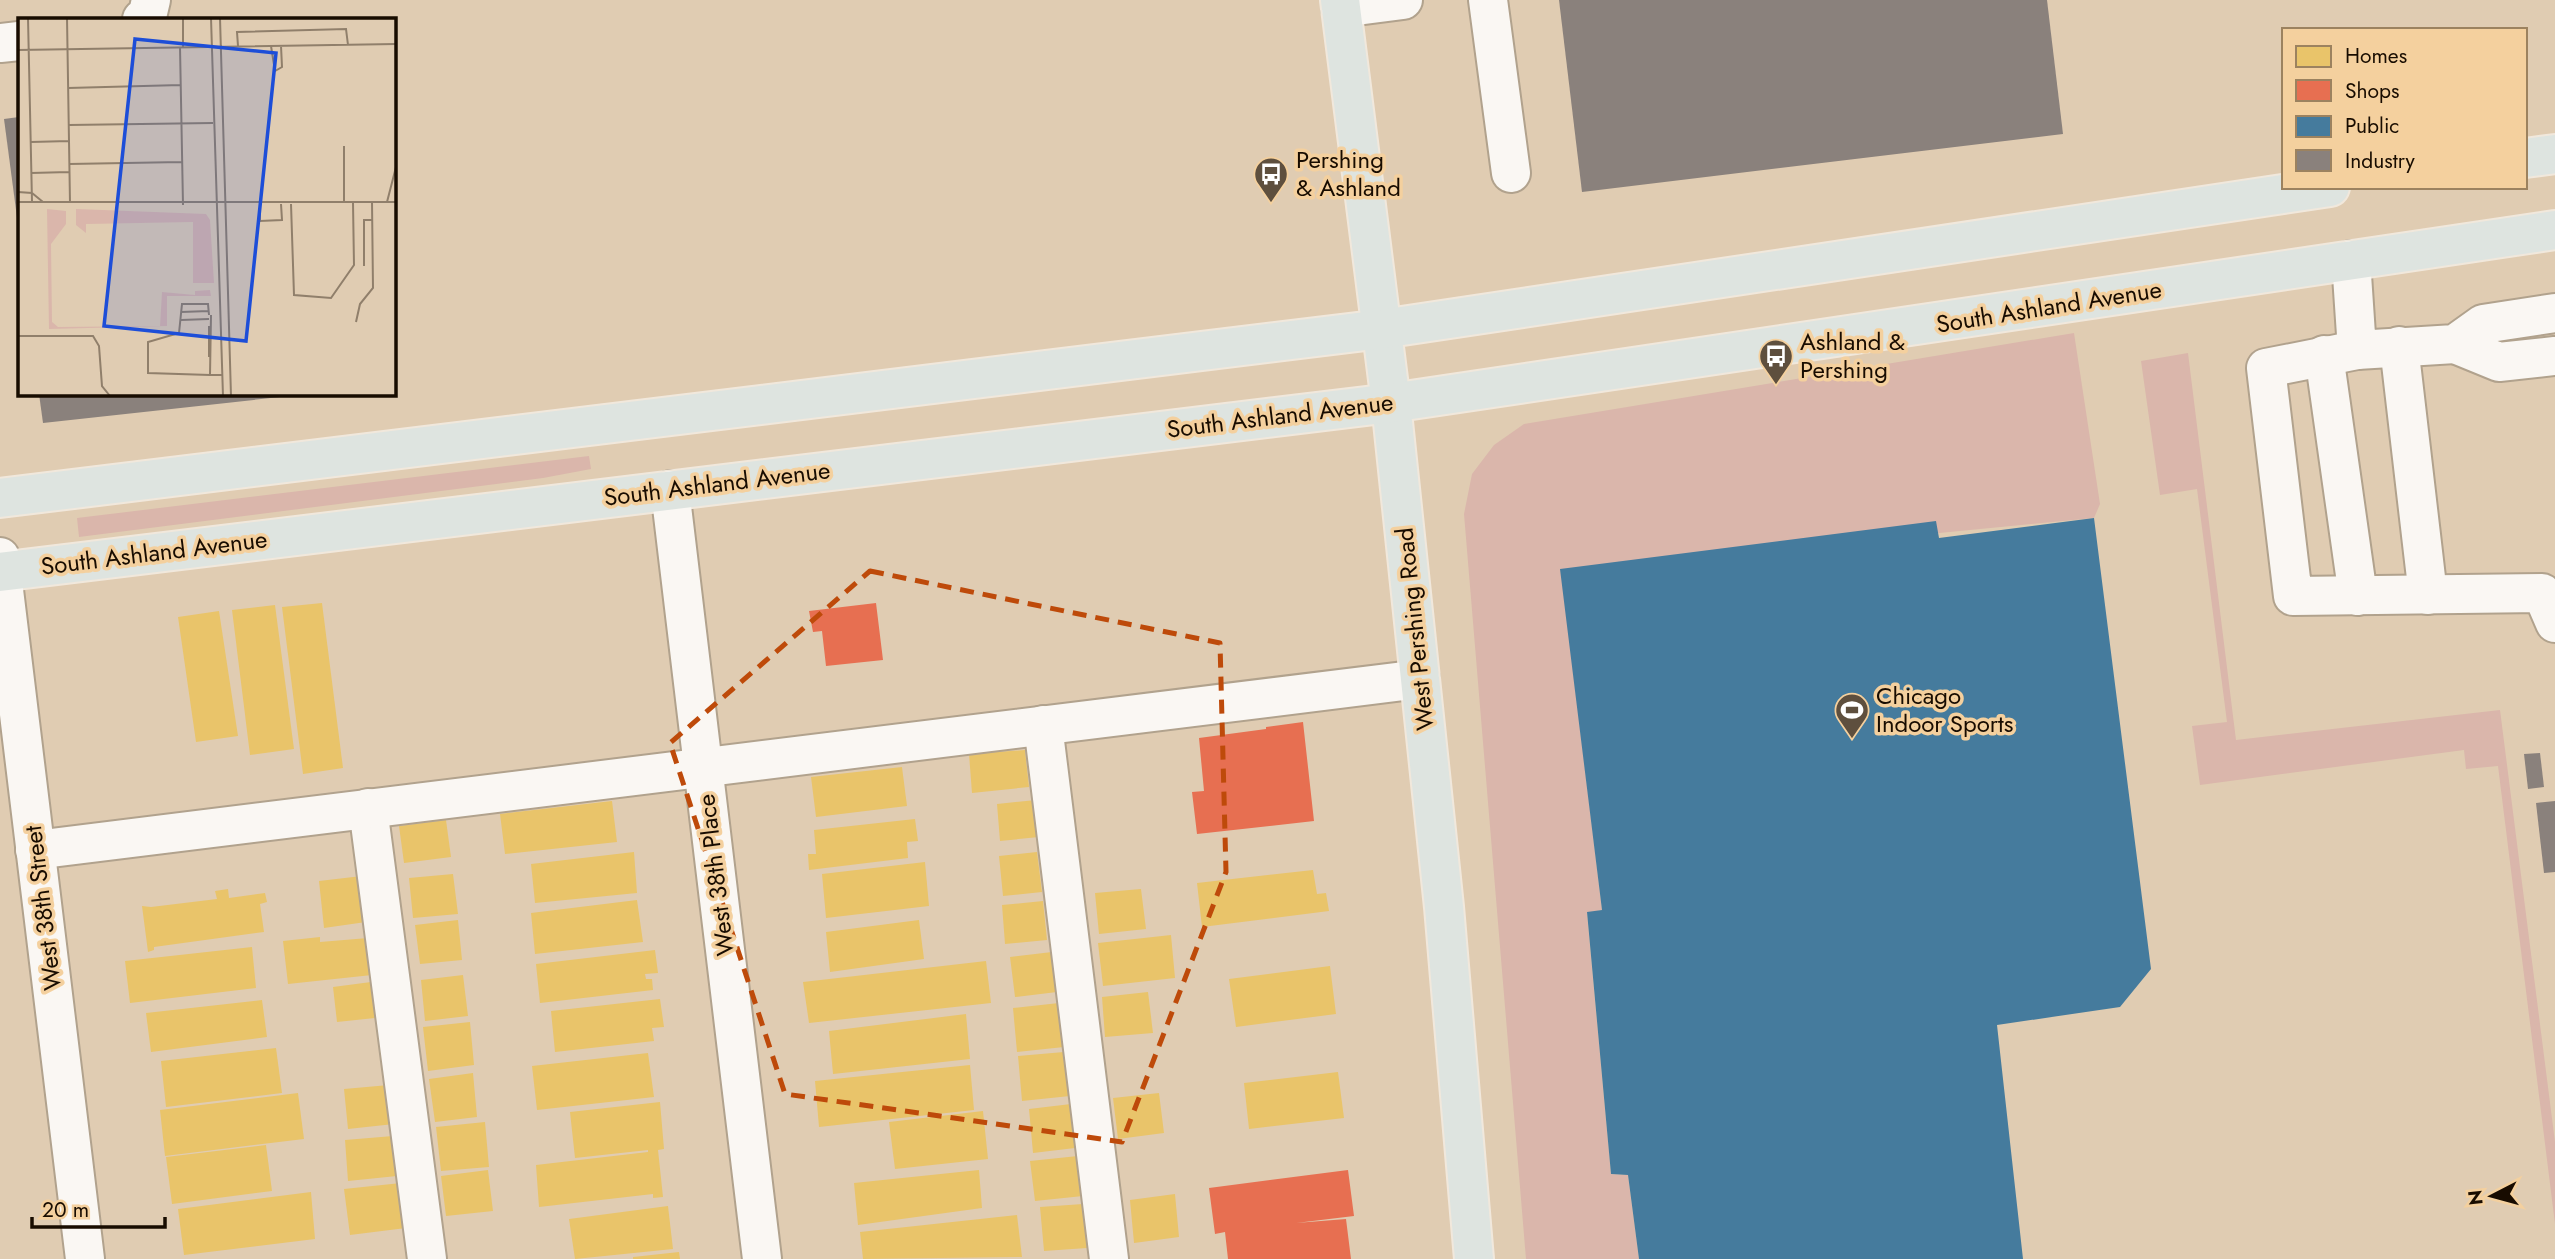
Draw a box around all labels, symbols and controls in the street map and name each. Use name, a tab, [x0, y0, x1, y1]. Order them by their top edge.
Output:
inset map	[18, 18, 396, 396]
legend	[2282, 28, 2527, 189]
text: Homes	[2345, 41, 2407, 71]
text: Shops	[2345, 76, 2399, 106]
text: Public	[2345, 111, 2399, 141]
place label: Pershing & Ashland	[1296, 142, 1401, 205]
text: Industry	[2345, 146, 2416, 176]
bus stop icon: Pershing & Ashland	[1252, 155, 1290, 204]
street label: South Ashland Avenue	[1934, 271, 2164, 342]
place label: Ashland & Pershing	[1800, 324, 1905, 387]
bus stop icon: Ashland & Pershing	[1757, 337, 1795, 386]
street label: South Ashland Avenue	[1165, 384, 1395, 447]
street label: South Ashland Avenue	[602, 452, 832, 515]
street label: South Ashland Avenue	[39, 521, 269, 584]
street label: West Pershing Road	[1386, 526, 1443, 732]
place label: Chicago Indoor Sports	[1876, 678, 2013, 741]
sports icon: Chicago Indoor Sports	[1833, 691, 1871, 740]
street label: West 38th Place	[688, 792, 743, 958]
street label: West 38th Street	[15, 823, 70, 993]
north arrow	[2457, 1161, 2527, 1231]
scale bar	[32, 1186, 164, 1230]
text: N	[2461, 1189, 2490, 1207]
text: 20 m	[42, 1195, 89, 1225]

